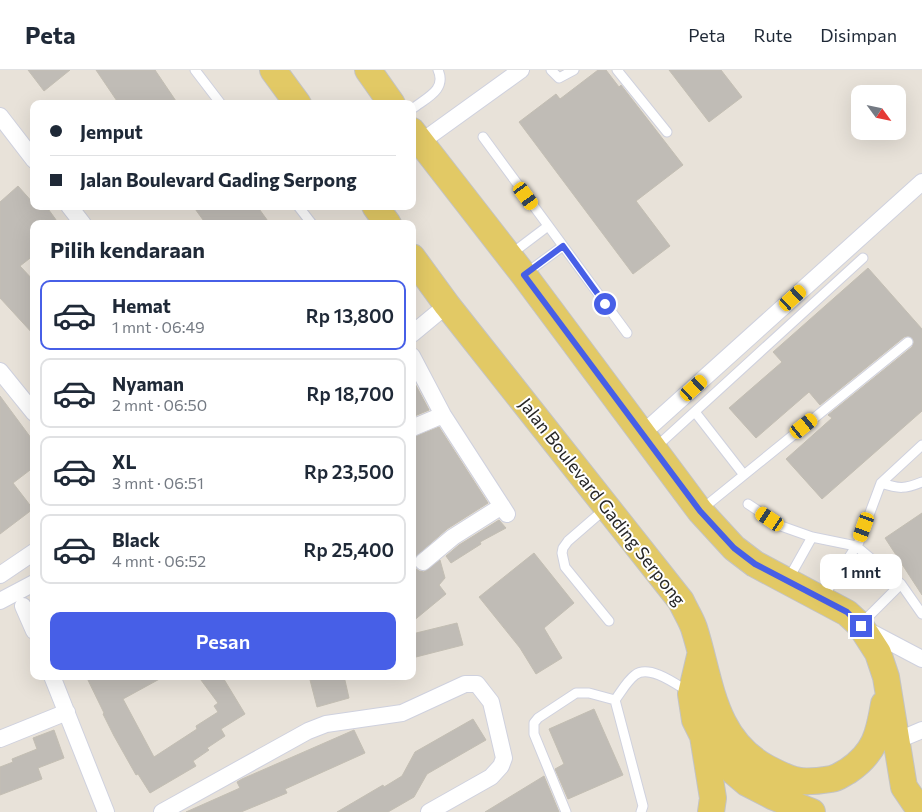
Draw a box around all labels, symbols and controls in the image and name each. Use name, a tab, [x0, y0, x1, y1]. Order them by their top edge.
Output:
text: Peta	[25, 20, 76, 49]
text: Peta	[688, 24, 725, 46]
text: Rute	[753, 24, 792, 46]
text: Disimpan	[820, 24, 897, 46]
north arrow	[851, 85, 906, 140]
map controls	[851, 85, 906, 140]
text: Jemput	[80, 120, 143, 143]
text: Jalan Boulevard Gading Serpong	[80, 168, 357, 191]
car	[511, 179, 540, 213]
text: Pilih kendaraan	[50, 236, 205, 263]
car	[776, 282, 809, 314]
icon: car	[52, 293, 97, 338]
route start	[594, 293, 616, 315]
text: Hemat	[112, 294, 171, 317]
text: Rp 13,800	[306, 304, 394, 327]
text: 1 mnt · 06:49	[112, 317, 205, 336]
icon: car	[52, 371, 97, 416]
text: Nyaman	[112, 372, 184, 395]
car	[677, 372, 710, 404]
text: Rp 18,700	[307, 382, 394, 405]
street label: Jalan Boulevard Gading Serpong	[515, 393, 691, 610]
text: 2 mnt · 06:50	[112, 395, 207, 414]
car	[787, 411, 820, 441]
icon: car	[52, 449, 97, 494]
text: XL	[112, 450, 137, 473]
text: Rp 23,500	[304, 460, 394, 483]
text: 3 mnt · 06:51	[112, 473, 204, 492]
car	[753, 504, 786, 534]
car	[851, 510, 876, 544]
icon: car	[52, 527, 97, 572]
text: Black	[112, 528, 160, 551]
text: Rp 25,400	[304, 538, 394, 561]
text: 4 mnt · 06:52	[112, 551, 206, 570]
callout: 1 mnt	[820, 554, 902, 588]
text: 1 mnt	[841, 562, 881, 581]
button: Pesan	[50, 612, 396, 670]
route end	[850, 615, 872, 637]

